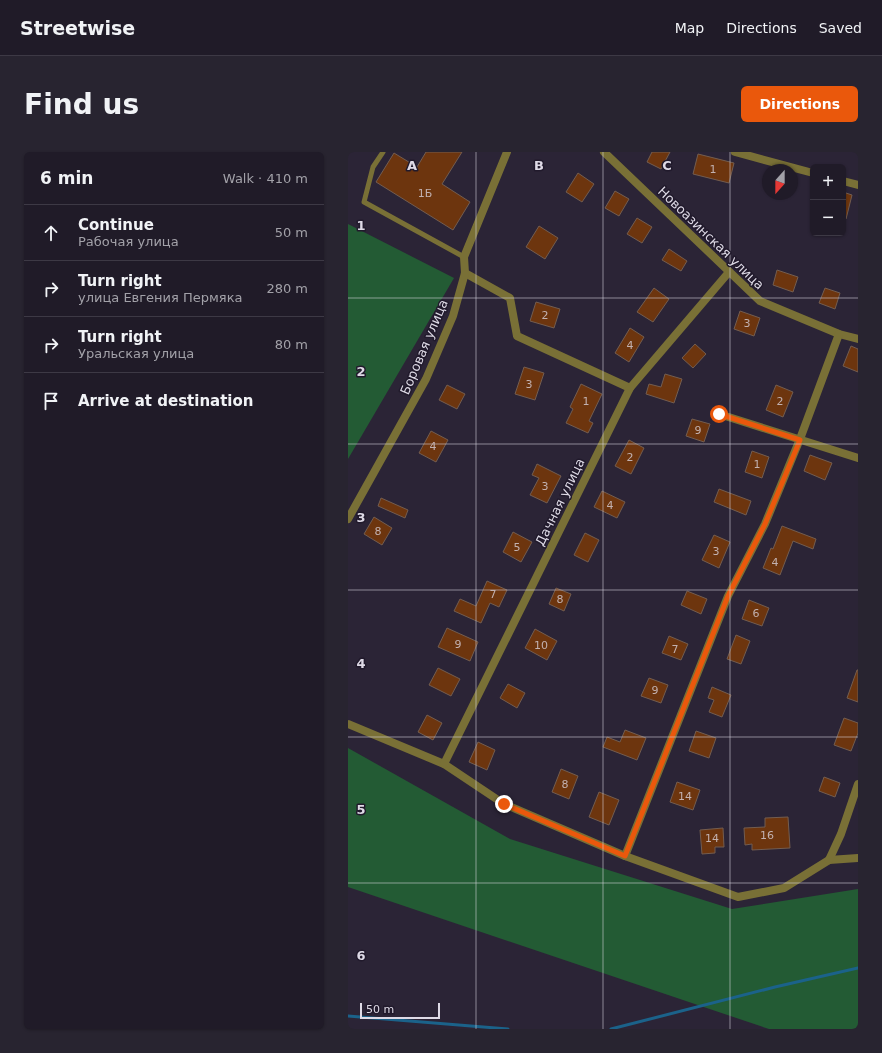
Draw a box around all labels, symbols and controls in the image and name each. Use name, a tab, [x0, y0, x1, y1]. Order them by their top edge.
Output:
text: Streetwise	[20, 17, 135, 39]
text: Map	[675, 20, 704, 36]
text: Directions	[726, 20, 797, 36]
text: Saved	[819, 20, 862, 36]
button: Directions	[741, 86, 858, 122]
text: Find us	[24, 88, 139, 121]
text: A	[407, 158, 417, 173]
text: B	[534, 158, 544, 173]
text: C	[662, 158, 672, 173]
house number: 1	[710, 163, 717, 176]
north arrow	[762, 164, 798, 200]
map controls	[810, 164, 846, 236]
button: +	[810, 164, 846, 200]
text: 6 min	[40, 168, 93, 188]
text: Walk · 410 m	[223, 171, 308, 186]
street label: Новоазинская улица	[655, 184, 767, 292]
house number: 1Б	[418, 187, 432, 200]
button: −	[810, 200, 846, 236]
text: Continue	[78, 216, 154, 234]
text: 1	[356, 218, 366, 233]
icon: ahead	[40, 222, 62, 244]
text: 50 m	[275, 225, 308, 240]
text: Рабочая улица	[78, 234, 179, 249]
text: Turn right	[78, 272, 162, 290]
icon: right	[40, 278, 62, 300]
text: 280 m	[266, 281, 308, 296]
text: улица Евгения Пермяка	[78, 290, 242, 305]
street label: Боровая улица	[397, 297, 451, 397]
house number: 2	[542, 309, 549, 322]
house number: 3	[744, 317, 751, 330]
text: Turn right	[78, 328, 162, 346]
icon: right	[40, 334, 62, 356]
text: 80 m	[275, 337, 308, 352]
house number: 4	[627, 339, 634, 352]
text: Уральская улица	[78, 346, 194, 361]
text: 2	[356, 364, 366, 379]
house number: 3	[526, 378, 533, 391]
icon: arrive	[40, 390, 62, 412]
text: Arrive at destination	[78, 392, 253, 410]
house number: 1	[583, 395, 590, 408]
house number: 2	[777, 395, 784, 408]
route start	[710, 405, 728, 423]
house number: 9	[695, 424, 702, 437]
house number: 4	[430, 440, 437, 453]
house number: 2	[627, 451, 634, 464]
street label: Дачная улица	[532, 456, 588, 548]
house number: 1	[754, 458, 761, 471]
house number: 3	[542, 480, 549, 493]
house number: 4	[607, 499, 614, 512]
text: 3	[356, 510, 366, 525]
house number: 8	[375, 525, 382, 538]
house number: 5	[514, 541, 521, 554]
house number: 3	[713, 545, 720, 558]
house number: 4	[772, 556, 779, 569]
house number: 7	[490, 588, 497, 601]
house number: 8	[557, 593, 564, 606]
house number: 6	[753, 607, 760, 620]
house number: 9	[455, 638, 462, 651]
house number: 10	[534, 639, 548, 652]
house number: 7	[672, 643, 679, 656]
text: 4	[356, 656, 366, 671]
house number: 9	[652, 684, 659, 697]
house number: 8	[562, 778, 569, 791]
house number: 14	[678, 790, 692, 803]
route end	[495, 795, 513, 813]
text: 5	[356, 802, 366, 817]
house number: 16	[760, 829, 774, 842]
house number: 14	[705, 832, 719, 845]
text: 6	[356, 948, 366, 963]
scale bar	[360, 1001, 440, 1020]
text: 50 m	[366, 1003, 394, 1016]

